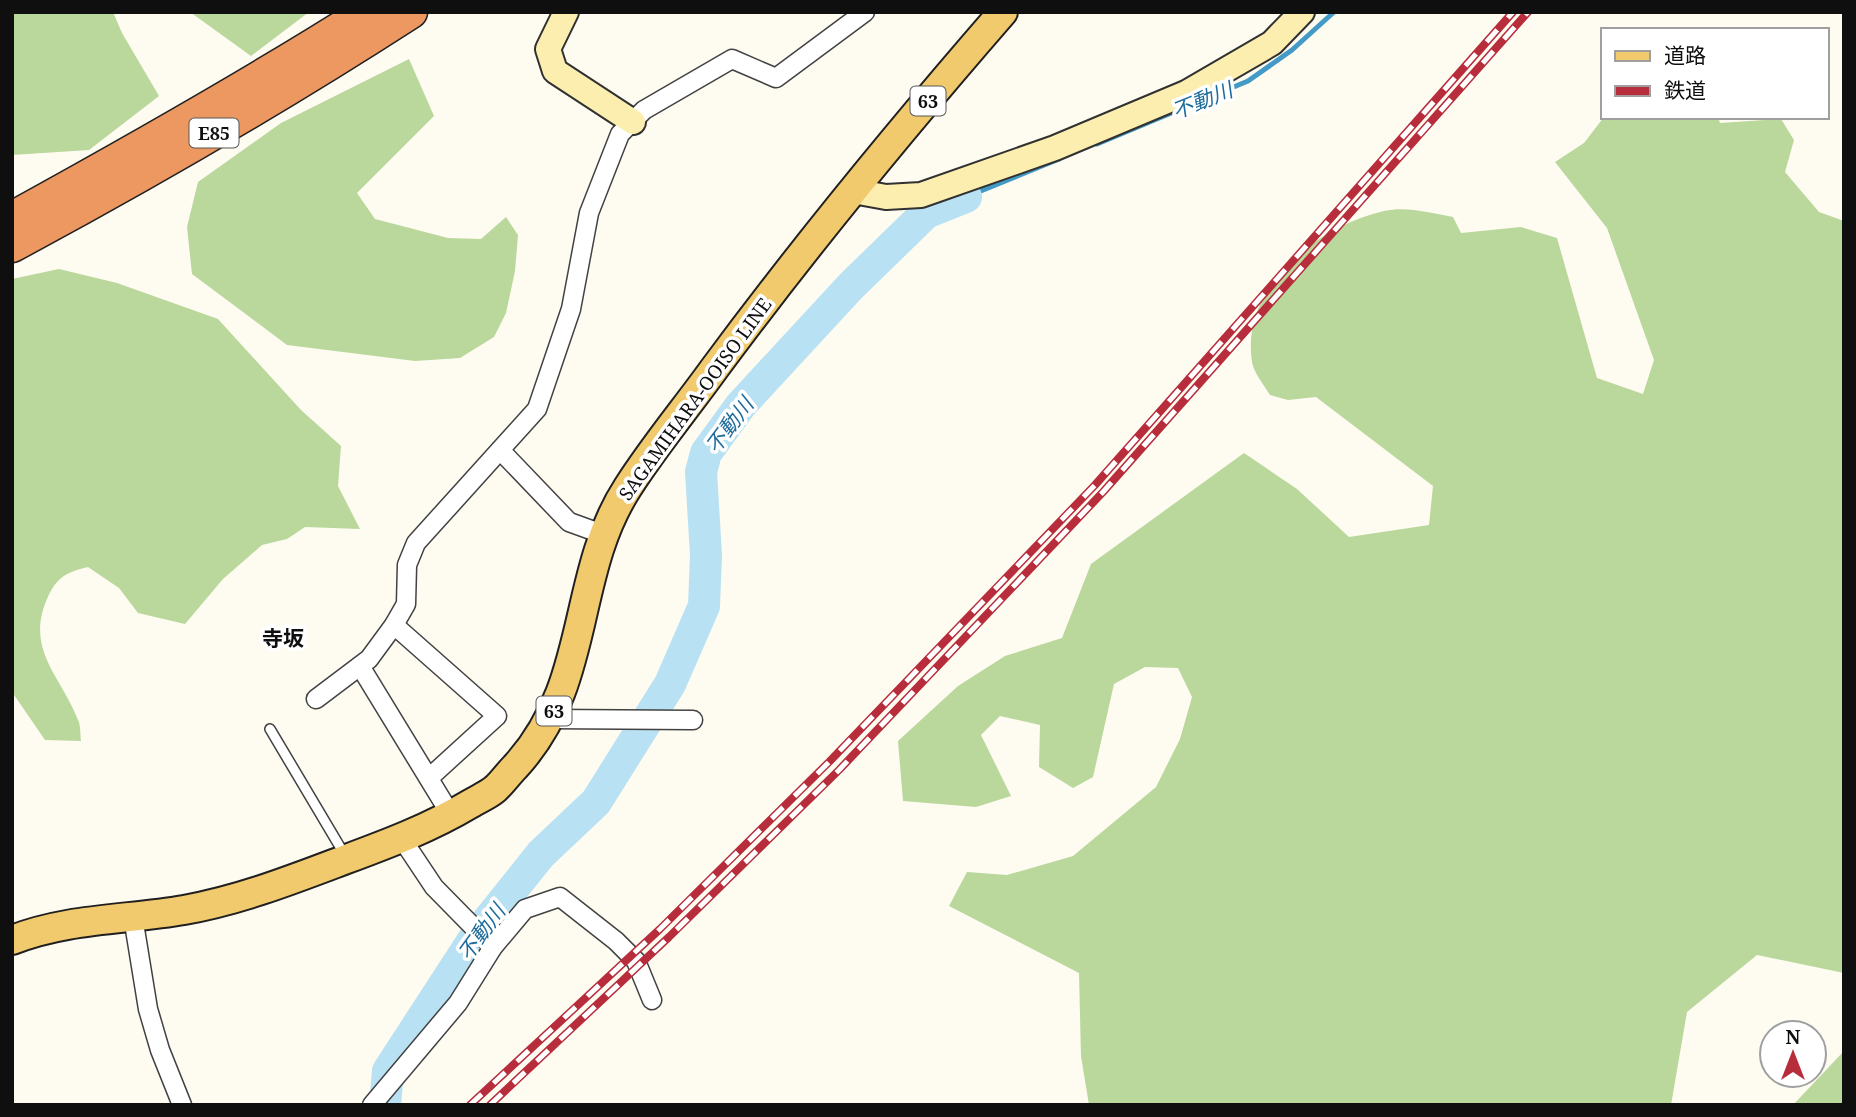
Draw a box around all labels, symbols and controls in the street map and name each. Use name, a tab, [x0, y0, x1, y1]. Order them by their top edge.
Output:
legend	[1601, 28, 1828, 119]
text: 道路	[1664, 41, 1706, 69]
water label: 不動川	[1168, 74, 1238, 125]
text: 鉄道	[1664, 76, 1706, 104]
road number: 63	[911, 86, 946, 116]
road number: E85	[190, 118, 238, 148]
street label: SAGAMIHARA-OOISO LINE	[613, 292, 778, 506]
water label: 不動川	[699, 390, 760, 459]
district label: 寺坂	[262, 624, 304, 652]
road number: 63	[536, 696, 572, 726]
water label: 不動川	[451, 897, 512, 966]
north arrow	[1758, 1019, 1828, 1089]
text: N	[1786, 1024, 1801, 1050]

